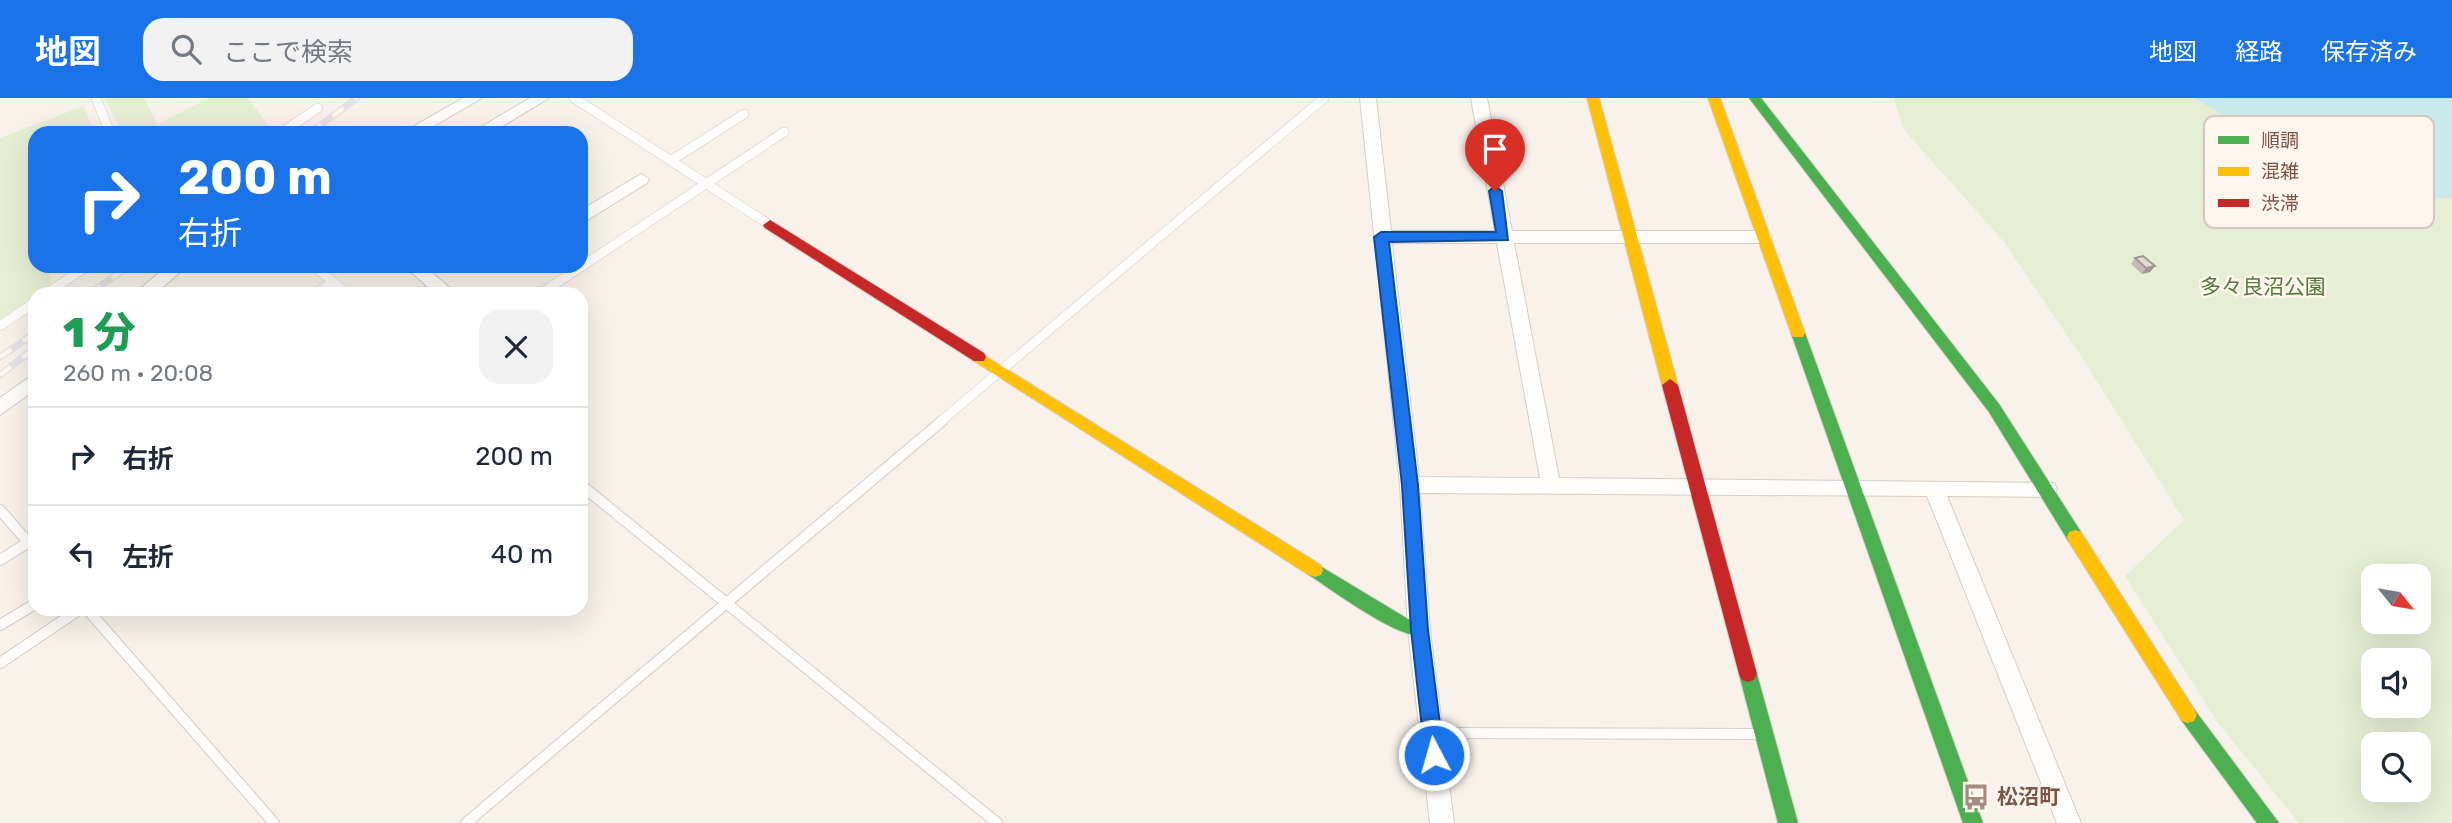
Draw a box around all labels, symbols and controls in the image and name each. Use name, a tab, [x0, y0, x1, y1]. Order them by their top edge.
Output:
search box	[143, 18, 633, 81]
icon: search	[167, 30, 205, 68]
text: 地図	[35, 32, 101, 71]
text: ここで検索	[223, 37, 353, 68]
text: 地図	[2149, 38, 2197, 66]
text: 経路	[2235, 38, 2283, 66]
text: 保存済み	[2321, 38, 2417, 66]
legend	[2204, 116, 2434, 228]
pin	[1465, 119, 1525, 191]
text: 順調	[2261, 129, 2299, 152]
icon: arrive	[1476, 130, 1514, 168]
text: 200 m	[178, 148, 332, 206]
icon: right	[63, 154, 154, 245]
text: 混雑	[2261, 160, 2299, 183]
text: 渋滞	[2261, 192, 2299, 215]
text: 右折	[178, 214, 242, 252]
park label: 多々良沼公園	[2200, 274, 2326, 299]
text: 1 分	[63, 308, 136, 358]
button: close	[479, 310, 553, 384]
text: 260 m · 20:08	[63, 359, 213, 387]
icon: right	[63, 437, 101, 475]
text: 200 m	[475, 441, 553, 472]
text: 右折	[122, 444, 174, 475]
icon: left	[63, 535, 101, 573]
text: 40 m	[491, 539, 553, 570]
text: 左折	[122, 542, 174, 573]
north arrow	[2361, 564, 2431, 634]
map controls	[2361, 564, 2431, 802]
button: sound	[2361, 648, 2431, 718]
position arrow	[1397, 718, 1471, 792]
button: search	[2361, 732, 2431, 802]
bus stop icon: 松沼町	[1961, 782, 1991, 812]
place label: 松沼町	[1997, 784, 2060, 809]

